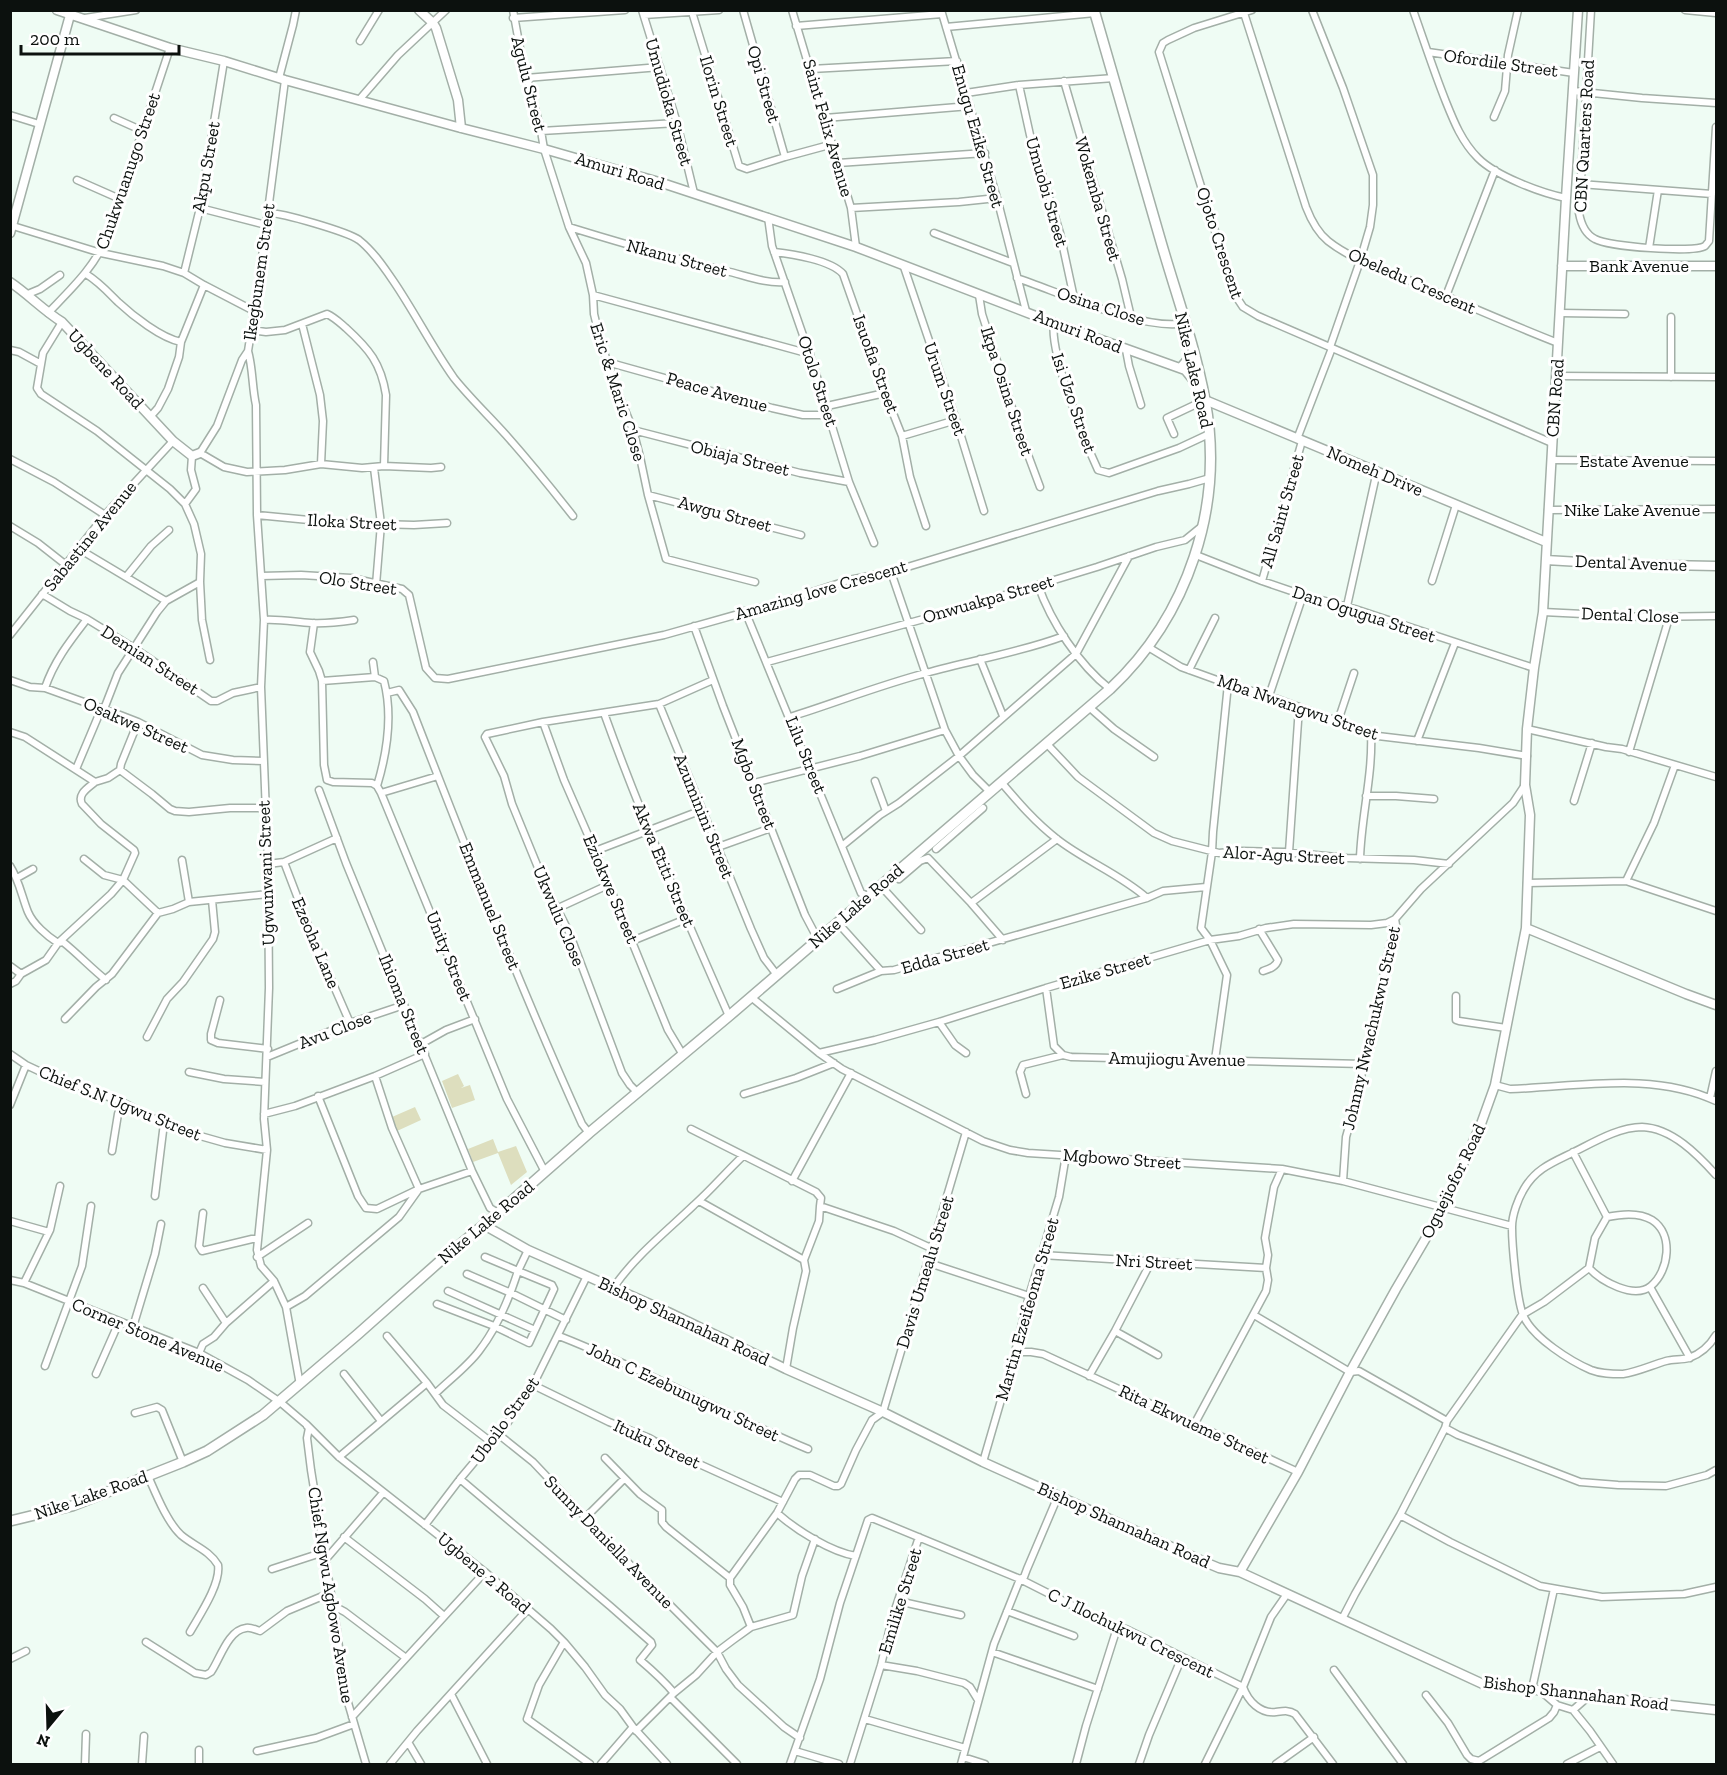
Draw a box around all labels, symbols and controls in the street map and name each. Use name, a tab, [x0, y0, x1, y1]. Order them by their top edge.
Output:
scale bar	[21, 18, 178, 56]
text: 200 m	[30, 28, 80, 50]
street label: Agulu Street	[506, 34, 552, 134]
street label: Umudioka Street	[640, 36, 698, 169]
street label: Opi Street	[742, 43, 786, 126]
street label: Ofordile Street	[1442, 44, 1560, 82]
street label: Ilorin Street	[695, 53, 743, 150]
street label: Saint Felix Avenue	[798, 57, 858, 199]
street label: CBN Quarters Road	[1569, 59, 1599, 213]
street label: Enugu Ezike Street	[947, 62, 1009, 210]
street label: Chukwuanugo Street	[91, 89, 165, 252]
street label: Akpu Street	[187, 119, 225, 214]
street label: Umuobi Street	[1021, 134, 1073, 250]
street label: Wokemba Street	[1070, 134, 1126, 264]
street label: Amuri Road	[572, 147, 668, 195]
street label: Ojoto Crescent	[1192, 184, 1249, 302]
street label: Ikegbunem Street	[238, 201, 280, 342]
street label: Nkanu Street	[624, 234, 730, 282]
street label: Obeledu Crescent	[1345, 243, 1480, 319]
street label: Bank Avenue	[1589, 255, 1689, 277]
street label: Osina Close	[1054, 281, 1148, 331]
street label: Amuri Road	[1031, 304, 1125, 358]
street label: Nike Lake Road	[1170, 310, 1218, 430]
street label: Isuofia Street	[848, 312, 904, 417]
street label: Eric & Maric Close	[585, 320, 651, 464]
street label: Ugbene Road	[63, 324, 149, 414]
street label: Ikpa Osina Street	[976, 324, 1038, 459]
street label: Otolo Street	[793, 333, 843, 430]
street label: Urum Street	[919, 339, 971, 439]
street label: Isi Uzo Street	[1047, 350, 1101, 456]
street label: CBN Road	[1541, 358, 1569, 438]
street label: Peace Avenue	[664, 367, 770, 417]
street label: Obiaja Street	[688, 435, 792, 481]
street label: Nomeh Drive	[1324, 441, 1426, 501]
street label: Estate Avenue	[1579, 450, 1689, 472]
street label: All Saint Street	[1255, 451, 1309, 570]
street label: Sabastine Avenue	[39, 476, 141, 596]
street label: Awgu Street	[676, 491, 775, 537]
street label: Nike Lake Avenue	[1564, 499, 1700, 521]
street label: Iloka Street	[307, 509, 398, 535]
street label: Dental Avenue	[1575, 550, 1687, 576]
street label: Amazing love Crescent	[732, 555, 910, 625]
street label: Olo Street	[318, 566, 399, 600]
street label: Onwuakpa Street	[920, 570, 1056, 628]
street label: Dan Ogugua Street	[1290, 581, 1439, 648]
street label: Dental Close	[1581, 602, 1679, 628]
street label: Demian Street	[97, 620, 203, 700]
street label: Mba Nwangwu Street	[1214, 669, 1382, 745]
street label: Osakwe Street	[80, 692, 192, 758]
street label: Lilu Street	[781, 713, 832, 797]
street label: Mgbo Street	[727, 735, 782, 833]
street label: Azuminini Street	[669, 750, 739, 882]
street label: Akwa Etiti Street	[628, 799, 700, 931]
street label: Ugwunwani Street	[252, 800, 280, 946]
street label: Eziokwe Street	[578, 831, 644, 947]
street label: Emmanuel Street	[454, 839, 526, 973]
street label: Alor-Agu Street	[1223, 841, 1346, 869]
street label: Nike Lake Road	[804, 859, 908, 953]
street label: Ukwulu Close	[528, 862, 590, 970]
street label: Ezeoha Lane	[287, 894, 345, 992]
street label: Unity Street	[421, 908, 477, 1004]
street label: Johnny Nwachukwu Street	[1337, 924, 1405, 1132]
street label: Edda Street	[898, 933, 992, 979]
street label: Ezike Street	[1057, 948, 1153, 994]
street label: Ihioma Street	[374, 951, 434, 1058]
street label: Avu Close	[295, 1006, 375, 1054]
street label: Amujiogu Avenue	[1108, 1047, 1246, 1071]
street label: Chief S.N Ugwu Street	[36, 1060, 205, 1146]
street label: Oguejiofor Road	[1416, 1120, 1490, 1242]
street label: Mgbowo Street	[1062, 1144, 1182, 1174]
street label: Nike Lake Road	[434, 1175, 539, 1268]
street label: Davis Umealu Street	[891, 1193, 959, 1351]
street label: Martin Ezeifeoma Street	[990, 1215, 1064, 1403]
street label: Nri Street	[1115, 1249, 1193, 1275]
street label: Bishop Shannahan Road	[595, 1272, 773, 1370]
street label: Corner Stone Avenue	[68, 1293, 228, 1377]
street label: John C Ezebunugwu Street	[583, 1338, 783, 1446]
street label: Uboilo Street	[466, 1372, 544, 1468]
street label: Rita Ekwueme Street	[1115, 1380, 1273, 1469]
street label: Ituku Street	[610, 1414, 704, 1474]
street label: Nike Lake Road	[31, 1465, 151, 1525]
street label: Sunny Daniella Avenue	[540, 1471, 678, 1613]
street label: Bishop Shannahan Road	[1034, 1477, 1214, 1573]
street label: Chief Ngwu Agbowo Avenue	[303, 1485, 359, 1705]
street label: Ugbene 2 Road	[433, 1528, 535, 1619]
street label: Emilike Street	[873, 1545, 927, 1657]
street label: C J Ilochukwu Crescent	[1044, 1583, 1218, 1683]
street label: Bishop Shannahan Road	[1482, 1671, 1670, 1715]
north arrow	[18, 1697, 78, 1757]
text: N	[34, 1730, 52, 1752]

